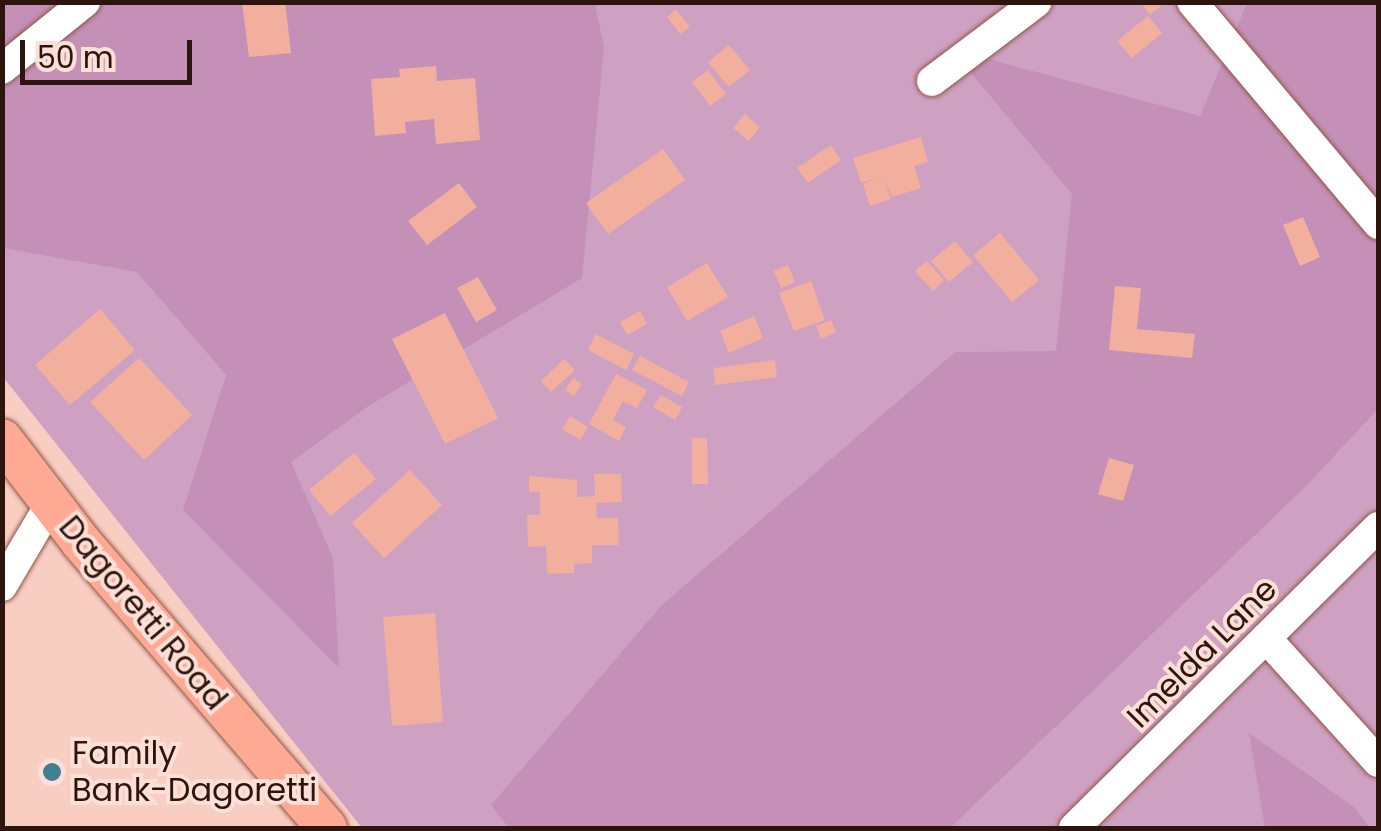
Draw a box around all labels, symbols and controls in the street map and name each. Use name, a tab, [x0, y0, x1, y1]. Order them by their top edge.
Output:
scale bar	[25, 20, 198, 82]
text: 50 m	[37, 36, 114, 79]
street label: Dagoretti Road	[51, 508, 235, 718]
street label: Imelda Lane	[1119, 570, 1285, 736]
place label: Family Bank-Dagoretti	[72, 735, 317, 810]
marker: Family Bank-Dagoretti	[41, 761, 63, 783]

